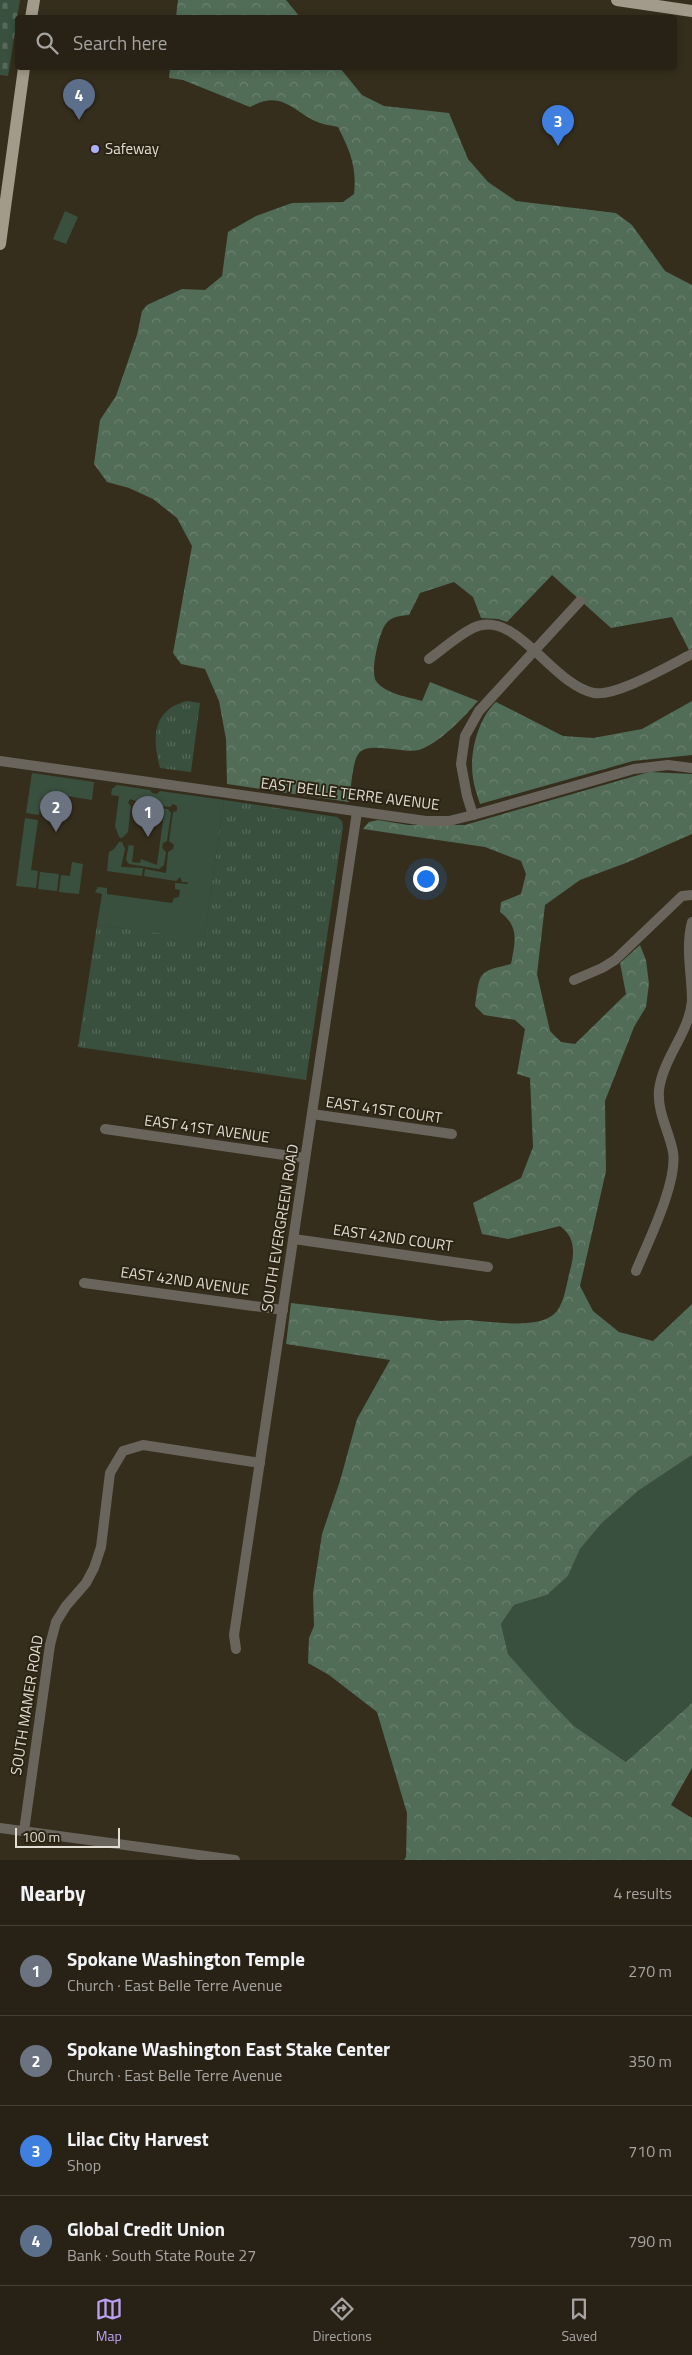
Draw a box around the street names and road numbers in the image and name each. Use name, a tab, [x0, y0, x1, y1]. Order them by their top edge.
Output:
street label: EAST BELLE TERRE AVENUE	[259, 771, 441, 816]
street label: EAST 41ST COURT	[324, 1090, 444, 1129]
street label: EAST 41ST AVENUE	[143, 1108, 271, 1149]
street label: SOUTH EVERGREEN ROAD	[255, 1142, 304, 1314]
street label: EAST 42ND COURT	[332, 1218, 455, 1257]
street label: EAST 42ND AVENUE	[119, 1260, 251, 1301]
street label: SOUTH MAMER ROAD	[4, 1633, 49, 1777]

